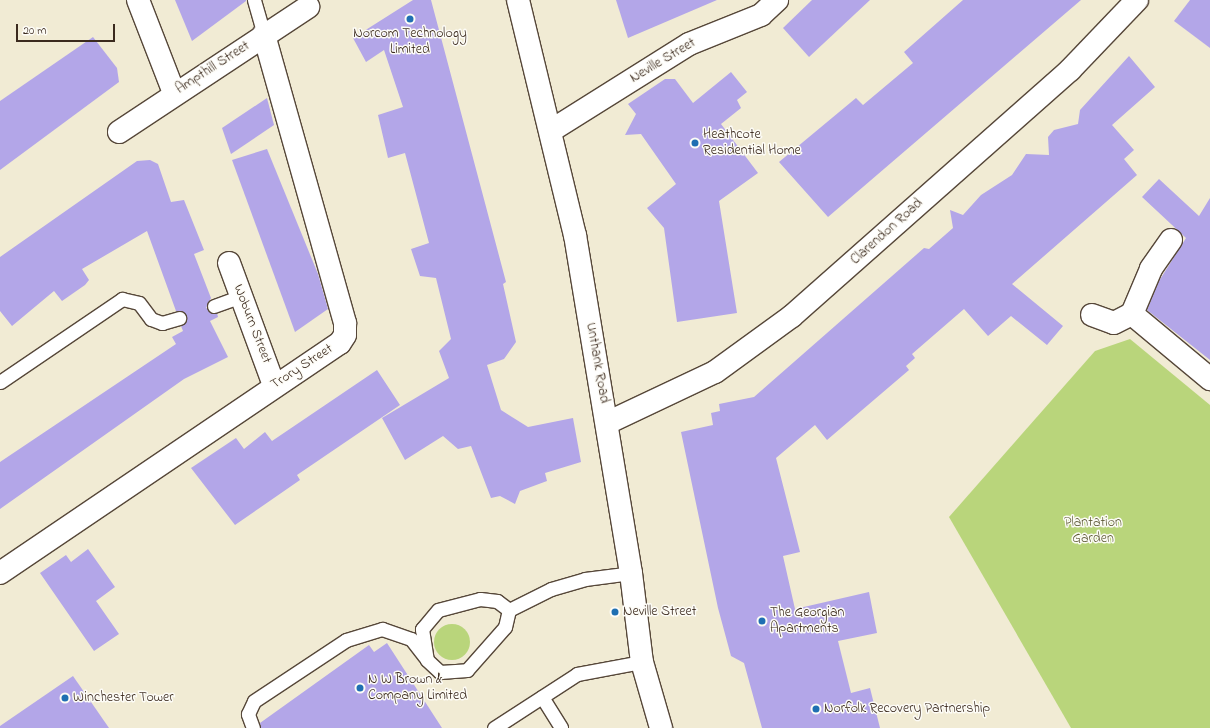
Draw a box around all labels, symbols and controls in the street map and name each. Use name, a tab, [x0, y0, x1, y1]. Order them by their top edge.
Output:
marker: Norcom Technology Limited	[405, 14, 415, 24]
scale bar	[18, 16, 117, 42]
text: 20 m	[23, 22, 46, 40]
place label: Norcom Technology Limited	[353, 26, 467, 58]
street label: Neville Street	[627, 35, 699, 87]
street label: Ampthill Street	[173, 38, 253, 98]
place label: Heathcote Residential Home	[703, 127, 801, 160]
marker: Heathcote Residential Home	[690, 138, 700, 148]
street label: Clarendon Road	[848, 195, 926, 269]
street label: Woburn Street	[229, 282, 275, 366]
street label: Unthank Road	[582, 321, 612, 405]
street label: Trory Street	[268, 341, 336, 393]
park label: Plantation Garden	[1064, 515, 1122, 548]
place label: Neville Street	[623, 604, 696, 620]
place label: The Georgian Apartments	[770, 605, 844, 638]
marker: Neville Street	[610, 607, 620, 617]
marker: The Georgian Apartments	[757, 616, 767, 626]
place label: N W Brown & Company Limited	[368, 672, 467, 704]
marker: N W Brown & Company Limited	[355, 683, 365, 693]
place label: Winchester Tower	[73, 690, 174, 706]
marker: Winchester Tower	[60, 693, 70, 703]
place label: Norfolk Recovery Partnership	[824, 701, 990, 717]
marker: Norfolk Recovery Partnership	[811, 704, 821, 714]

